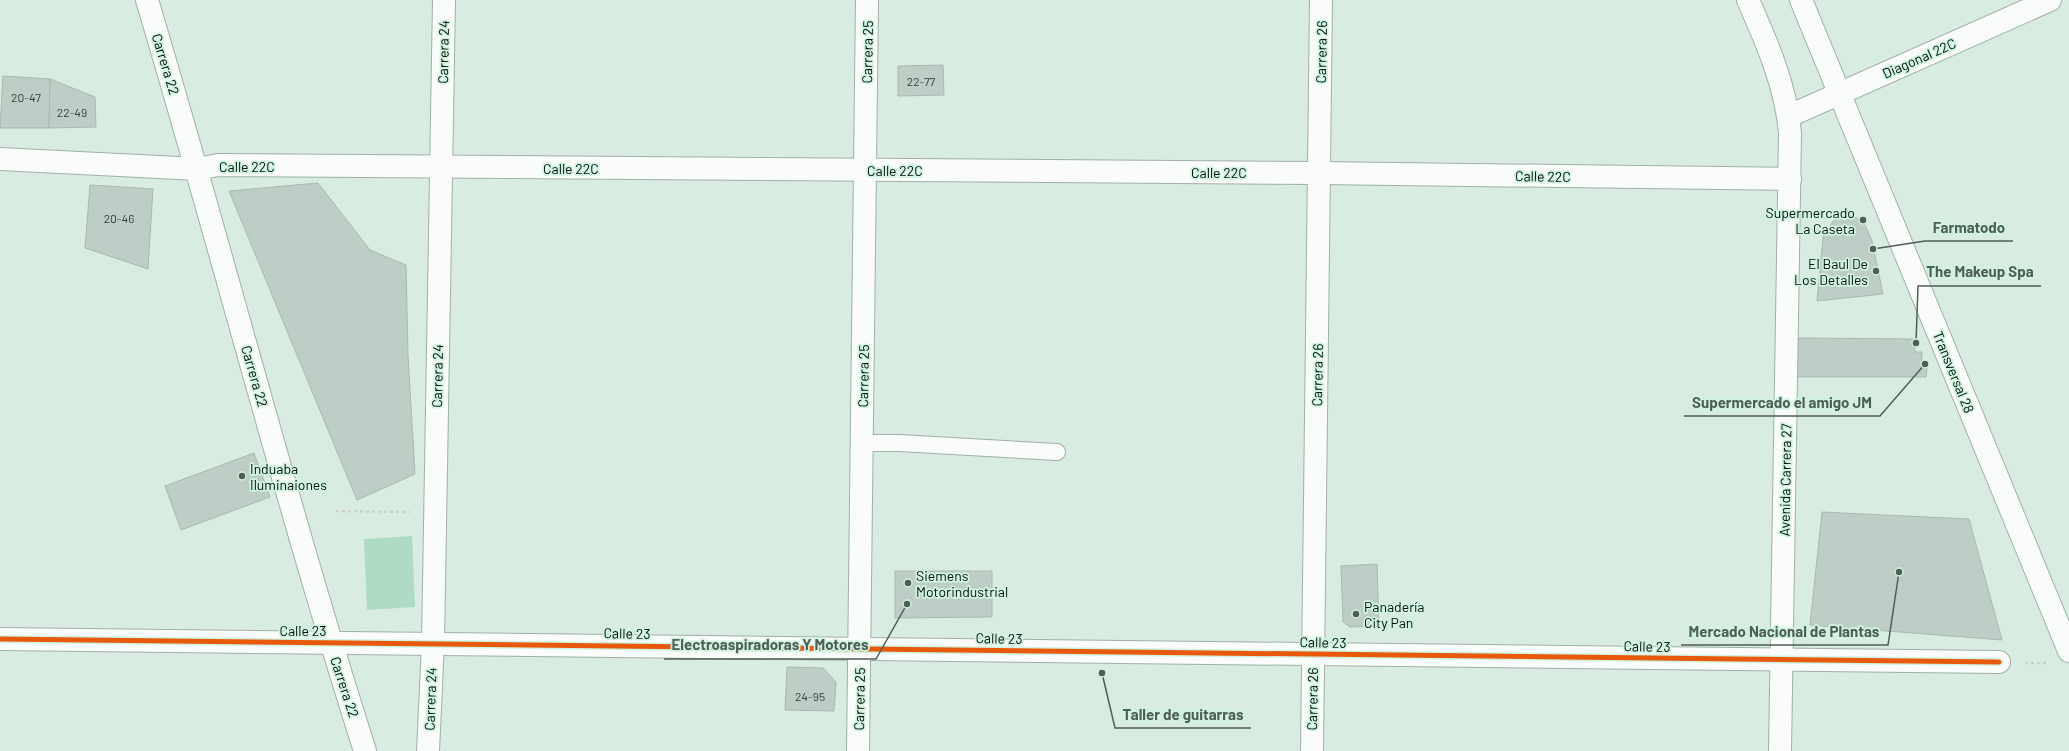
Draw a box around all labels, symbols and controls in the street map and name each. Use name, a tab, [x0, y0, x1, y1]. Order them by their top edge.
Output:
street label: Carrera 24	[434, 20, 452, 84]
street label: Carrera 25	[858, 20, 876, 84]
street label: Carrera 26	[1312, 20, 1330, 84]
street label: Carrera 22	[149, 31, 183, 97]
street label: Diagonal 22C	[1880, 34, 1958, 82]
house number: 22-77	[907, 74, 936, 88]
house number: 20-47	[11, 90, 41, 104]
house number: 22-49	[57, 105, 87, 119]
street label: Calle 22C	[219, 158, 275, 175]
street label: Calle 22C	[543, 160, 599, 177]
street label: Calle 22C	[867, 162, 923, 179]
street label: Calle 22C	[1191, 164, 1247, 181]
street label: Calle 22C	[1515, 167, 1571, 185]
place label: Supermercado La Caseta	[1765, 204, 1855, 237]
house number: 20-46	[104, 211, 134, 225]
callout: Farmatodo	[1925, 214, 2013, 241]
marker: Supermercado La Caseta	[1858, 215, 1868, 225]
text: Farmatodo	[1933, 218, 2005, 236]
place label: El Baul De Los Detalles	[1794, 255, 1868, 288]
callout: The Makeup Spa	[1918, 259, 2041, 286]
text: The Makeup Spa	[1926, 262, 2034, 280]
marker: El Baul De Los Detalles	[1871, 266, 1881, 276]
street label: Transversal 28	[1930, 329, 1978, 415]
street label: Carrera 22	[238, 343, 272, 409]
street label: Carrera 26	[1308, 343, 1326, 407]
street label: Carrera 24	[428, 344, 446, 408]
street label: Carrera 25	[854, 344, 872, 408]
callout: Supermercado el amigo JM	[1684, 389, 1880, 416]
text: Supermercado el amigo JM	[1692, 393, 1872, 411]
street label: Avenida Carrera 27	[1776, 423, 1794, 537]
place label: Induaba Iluminaiones	[250, 460, 327, 493]
marker: Induaba Iluminaiones	[237, 471, 247, 481]
place label: Siemens Motorindustrial	[916, 567, 1008, 600]
marker: Siemens Motorindustrial	[903, 578, 913, 588]
place label: Panadería City Pan	[1364, 598, 1424, 631]
marker: Panadería City Pan	[1351, 609, 1361, 619]
callout: Mercado Nacional de Plantas	[1681, 618, 1888, 645]
street label: Calle 23	[280, 622, 326, 639]
text: Mercado Nacional de Plantas	[1689, 622, 1880, 640]
street label: Calle 23	[603, 624, 651, 642]
street label: Calle 23	[975, 629, 1023, 647]
callout: Electroaspiradoras Y Motores	[664, 632, 876, 659]
street label: Calle 23	[1299, 633, 1347, 651]
text: Electroaspiradoras Y Motores	[672, 635, 869, 653]
street label: Calle 23	[1623, 637, 1671, 655]
street label: Carrera 22	[327, 654, 363, 720]
street label: Carrera 24	[420, 667, 440, 731]
street label: Carrera 25	[850, 667, 868, 731]
street label: Carrera 26	[1303, 667, 1321, 731]
house number: 24-95	[795, 689, 825, 703]
callout: Taller de guitarras	[1115, 701, 1251, 728]
text: Taller de guitarras	[1123, 705, 1244, 723]

